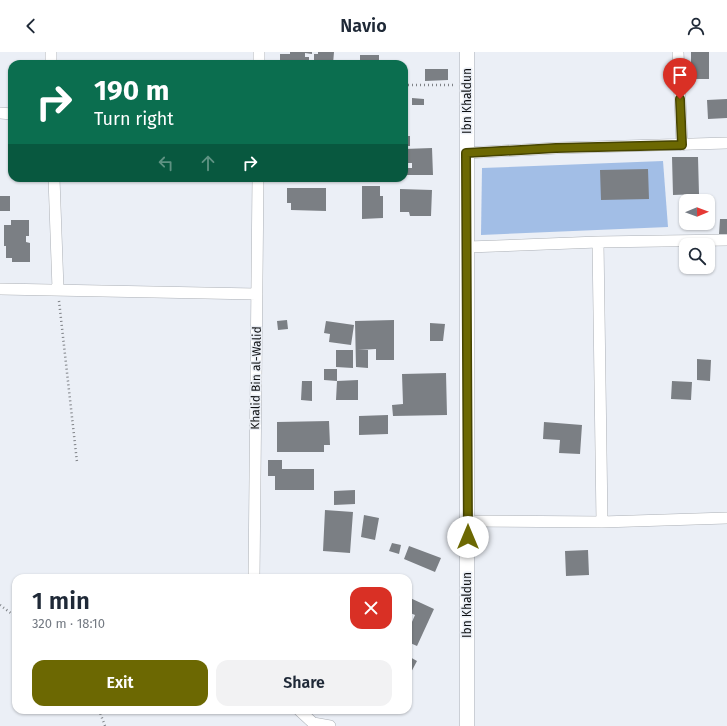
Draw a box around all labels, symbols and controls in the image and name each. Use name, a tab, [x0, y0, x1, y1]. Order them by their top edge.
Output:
icon: back	[20, 15, 42, 37]
text: Navio	[340, 15, 387, 37]
icon: person	[685, 15, 707, 37]
pin	[663, 58, 697, 99]
icon: arrive	[669, 64, 691, 86]
street label: Ibn Khaldun	[460, 68, 474, 134]
text: 190 m	[94, 74, 169, 107]
icon: right	[28, 76, 80, 128]
text: Turn right	[94, 108, 174, 130]
icon: left	[155, 152, 177, 174]
icon: ahead	[197, 152, 219, 174]
icon: right	[239, 152, 261, 174]
north arrow	[679, 194, 715, 230]
map controls	[679, 194, 715, 274]
button: search	[679, 238, 715, 274]
street label: Khalid Bin al-Walid	[248, 326, 264, 430]
position arrow	[447, 516, 489, 558]
street label: Ibn Khaldun	[460, 572, 474, 638]
text: 1 min	[32, 587, 90, 615]
button: close	[350, 587, 392, 629]
text: 320 m · 18:10	[32, 616, 105, 631]
button: Exit	[32, 660, 208, 706]
button: Share	[216, 660, 392, 706]

